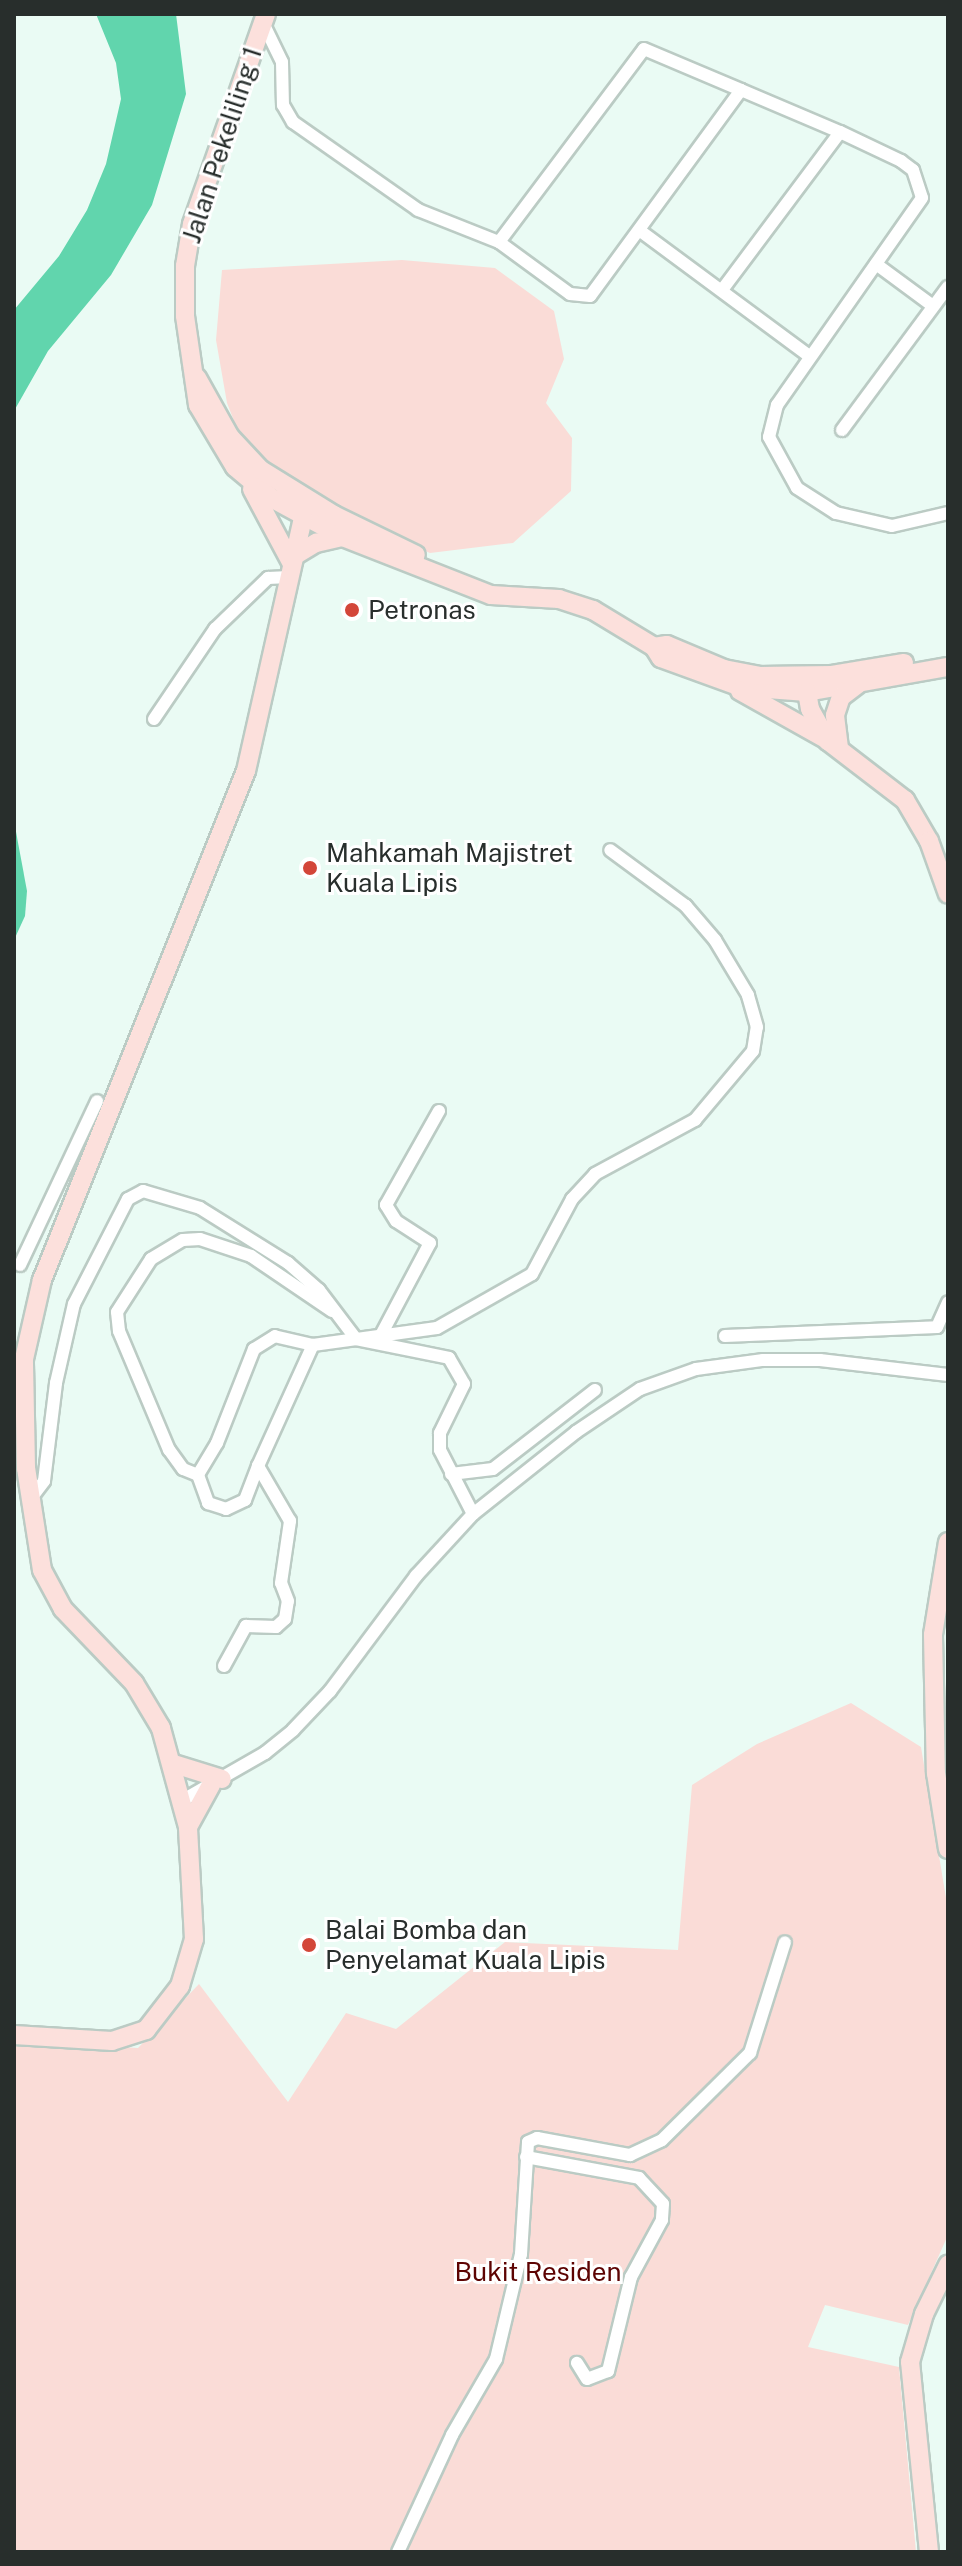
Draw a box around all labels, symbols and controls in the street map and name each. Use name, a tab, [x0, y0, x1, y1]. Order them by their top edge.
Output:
street label: Jalan Pekeliling 1	[176, 43, 268, 247]
place label: Petronas	[368, 594, 476, 626]
marker: Petronas	[343, 601, 361, 619]
place label: Mahkamah Majistret Kuala Lipis	[326, 837, 573, 898]
marker: Mahkamah Majistret Kuala Lipis	[301, 859, 319, 877]
place label: Balai Bomba dan Penyelamat Kuala Lipis	[325, 1914, 605, 1976]
marker: Balai Bomba dan Penyelamat Kuala Lipis	[300, 1936, 318, 1954]
park label: Bukit Residen	[455, 2256, 621, 2288]

